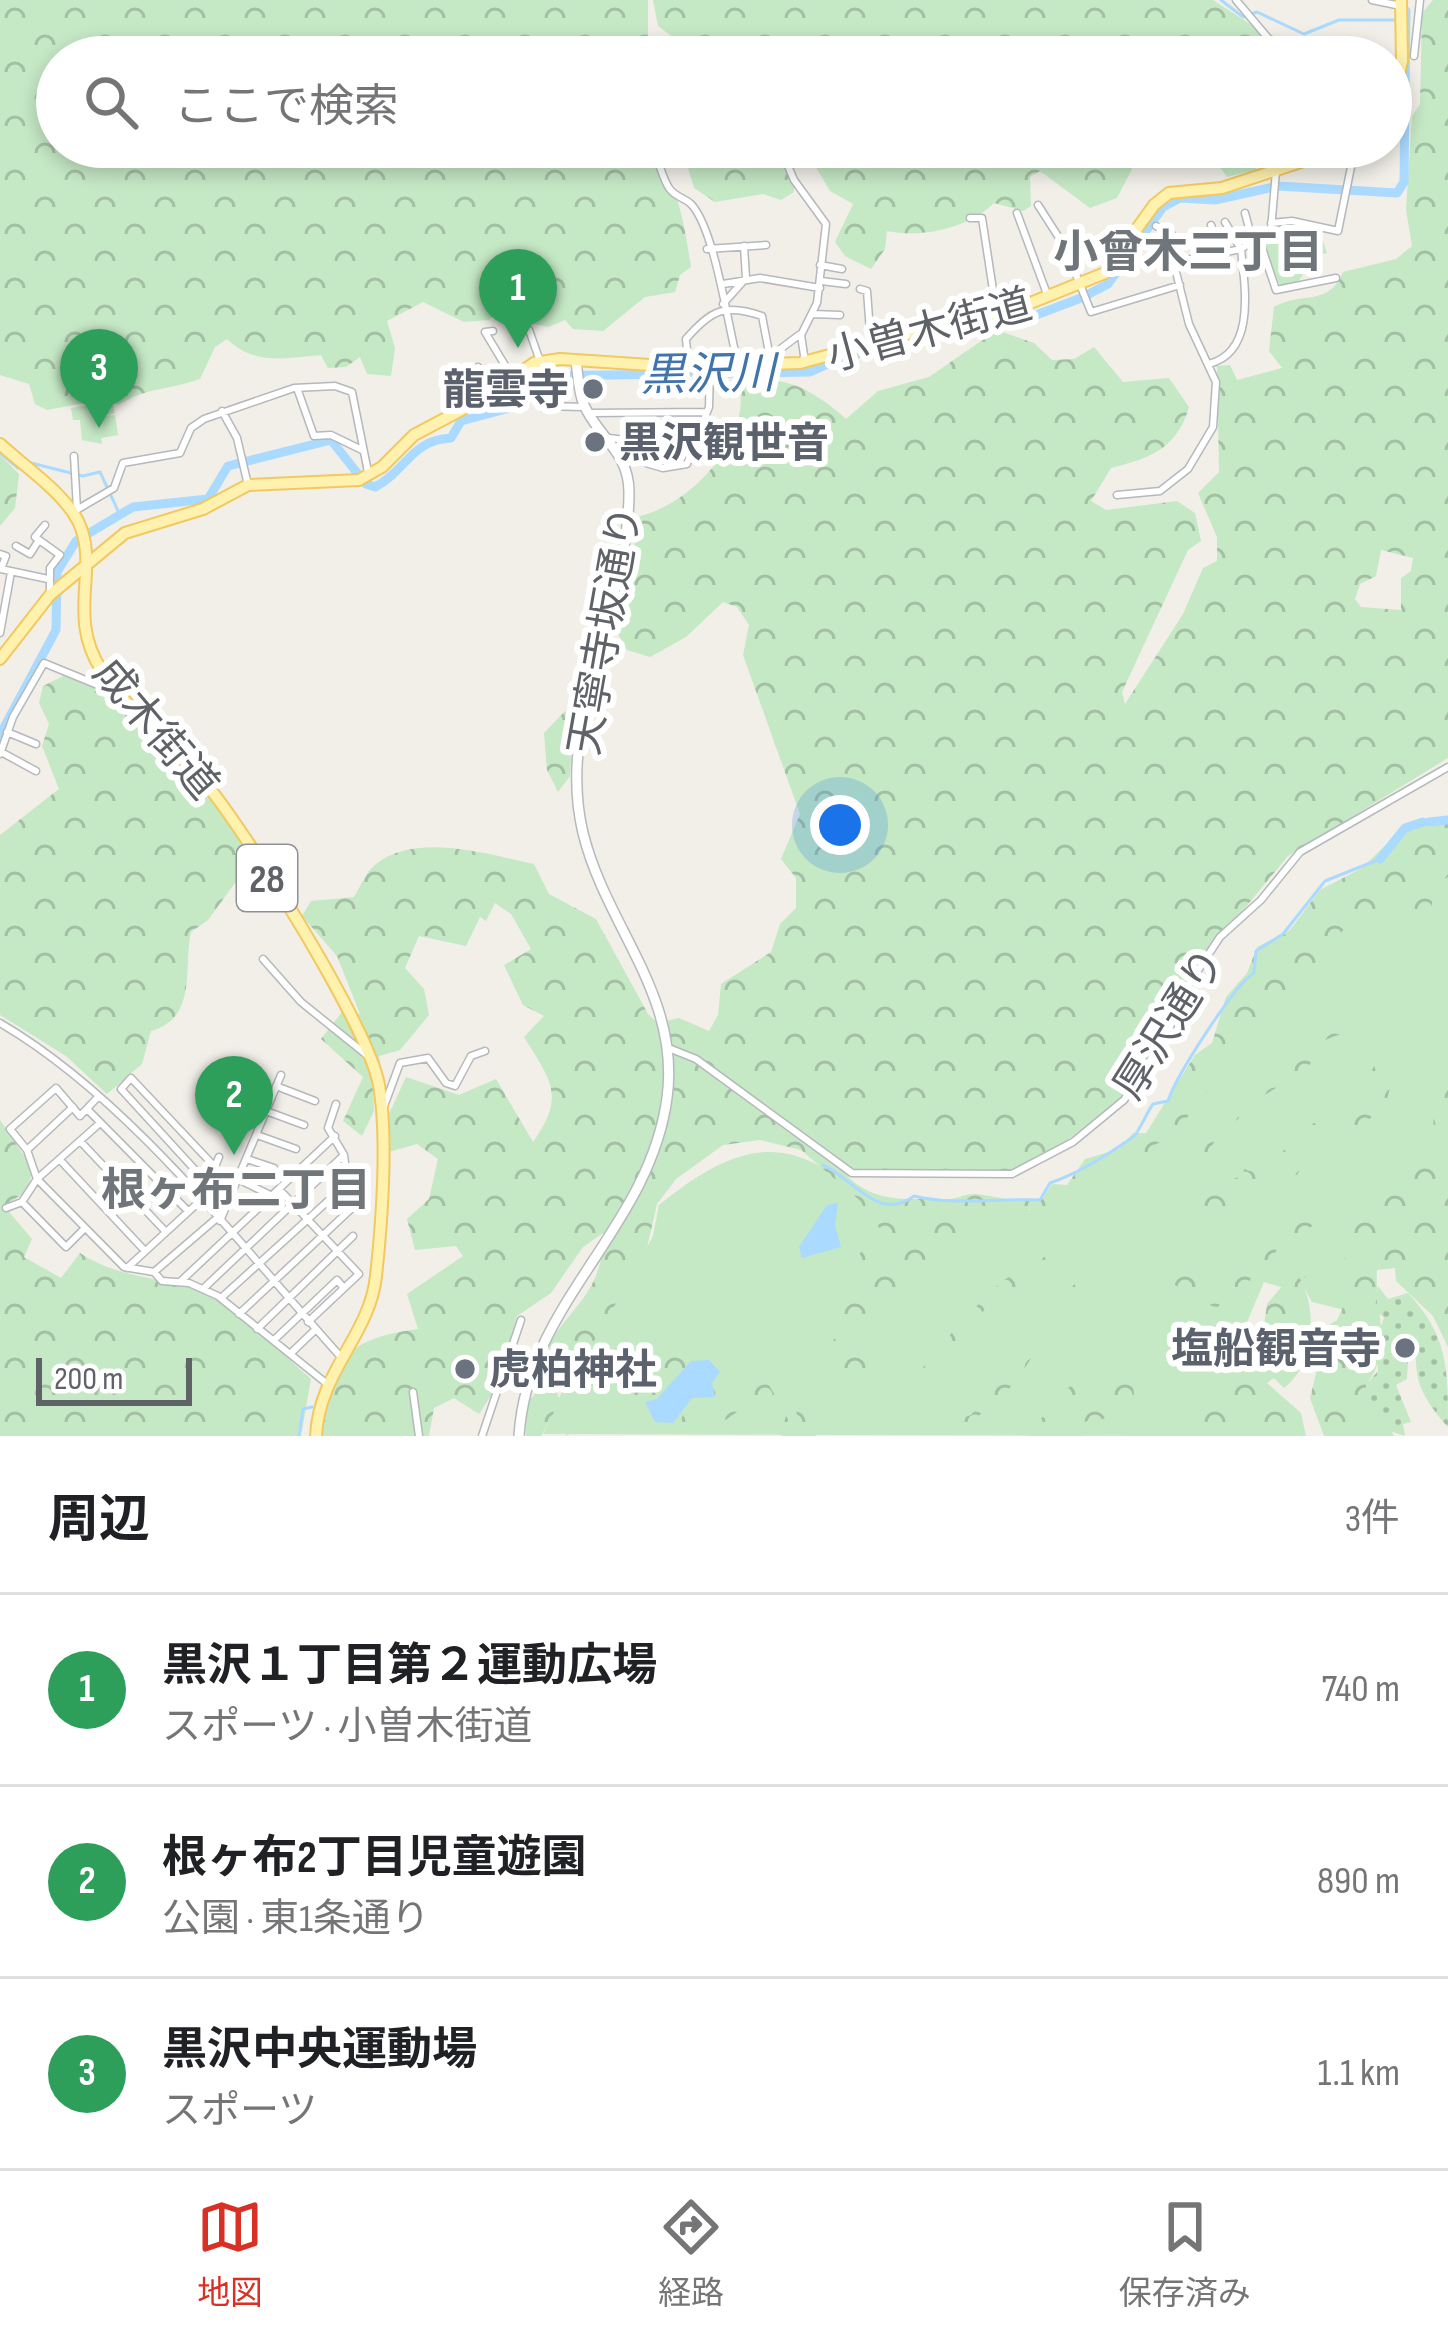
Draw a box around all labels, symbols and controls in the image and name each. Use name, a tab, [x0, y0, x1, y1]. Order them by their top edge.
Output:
search box	[36, 36, 1412, 168]
icon: search	[78, 69, 144, 135]
text: ここで検索	[174, 80, 399, 135]
district label: 小曾木三丁目	[1053, 226, 1323, 281]
pin: 1	[479, 249, 557, 348]
street label: 小曽木街道	[822, 280, 1038, 383]
pin: 3	[60, 329, 138, 428]
water label: 黒沢川	[640, 347, 780, 404]
place label: 龍雲寺	[443, 366, 569, 417]
marker: 龍雲寺	[580, 376, 606, 402]
place label: 黒沢観世音	[619, 419, 829, 470]
marker: 黒沢観世音	[582, 429, 608, 455]
street label: 天寧寺坂通り	[559, 502, 653, 759]
street label: 成木街道	[82, 649, 229, 810]
your location	[810, 795, 870, 855]
road number: 28	[237, 845, 297, 911]
street label: 厚沢通り	[1104, 940, 1236, 1109]
pin: 2	[195, 1056, 273, 1155]
district label: 根ヶ布二丁目	[101, 1164, 371, 1219]
place label: 塩船観音寺	[1171, 1325, 1381, 1376]
marker: 塩船観音寺	[1392, 1335, 1418, 1361]
place label: 虎柏神社	[489, 1346, 657, 1397]
scale bar	[36, 1352, 192, 1405]
marker: 虎柏神社	[452, 1356, 478, 1382]
text: 200 m	[54, 1359, 123, 1399]
text: 周辺	[48, 1490, 150, 1551]
text: 3件	[1345, 1496, 1400, 1543]
text: 黒沢１丁目第２運動広場	[162, 1639, 657, 1694]
text: 1	[79, 1666, 95, 1713]
text: 740 m	[1321, 1666, 1400, 1713]
text: スポーツ · 小曽木街道	[162, 1704, 532, 1751]
text: 根ヶ布2丁目児童遊園	[162, 1831, 587, 1886]
text: 2	[78, 1858, 96, 1905]
text: 890 m	[1317, 1858, 1400, 1905]
text: 公園 · 東1条通り	[162, 1896, 430, 1943]
text: 黒沢中央運動場	[162, 2023, 477, 2078]
text: 3	[78, 2050, 96, 2097]
text: 1.1 km	[1318, 2050, 1400, 2097]
text: スポーツ	[162, 2088, 317, 2135]
tab: 地図	[197, 2194, 263, 2314]
tab: 経路	[658, 2194, 724, 2314]
tab: 保存済み	[1119, 2194, 1251, 2314]

